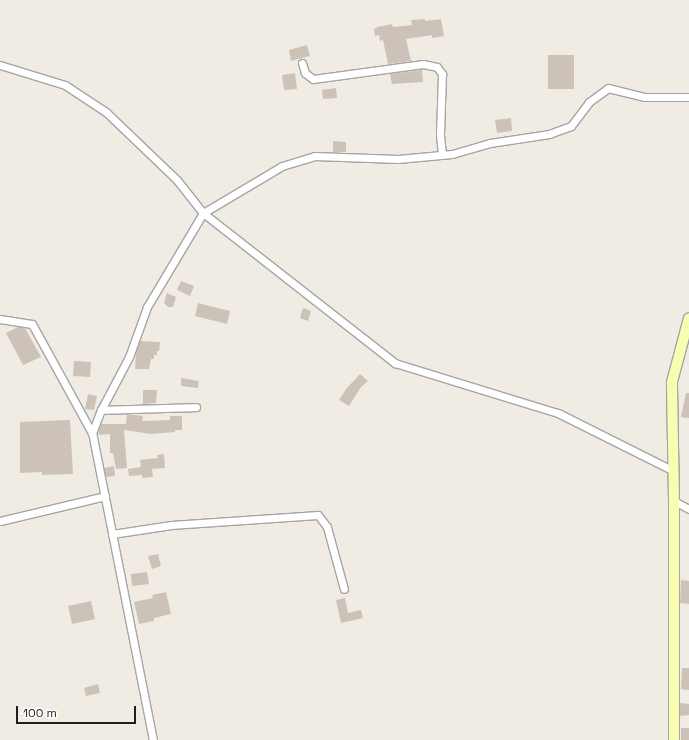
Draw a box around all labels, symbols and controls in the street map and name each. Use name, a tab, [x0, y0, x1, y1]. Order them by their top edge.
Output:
scale bar	[18, 698, 138, 724]
text: 100 m	[23, 705, 57, 721]

